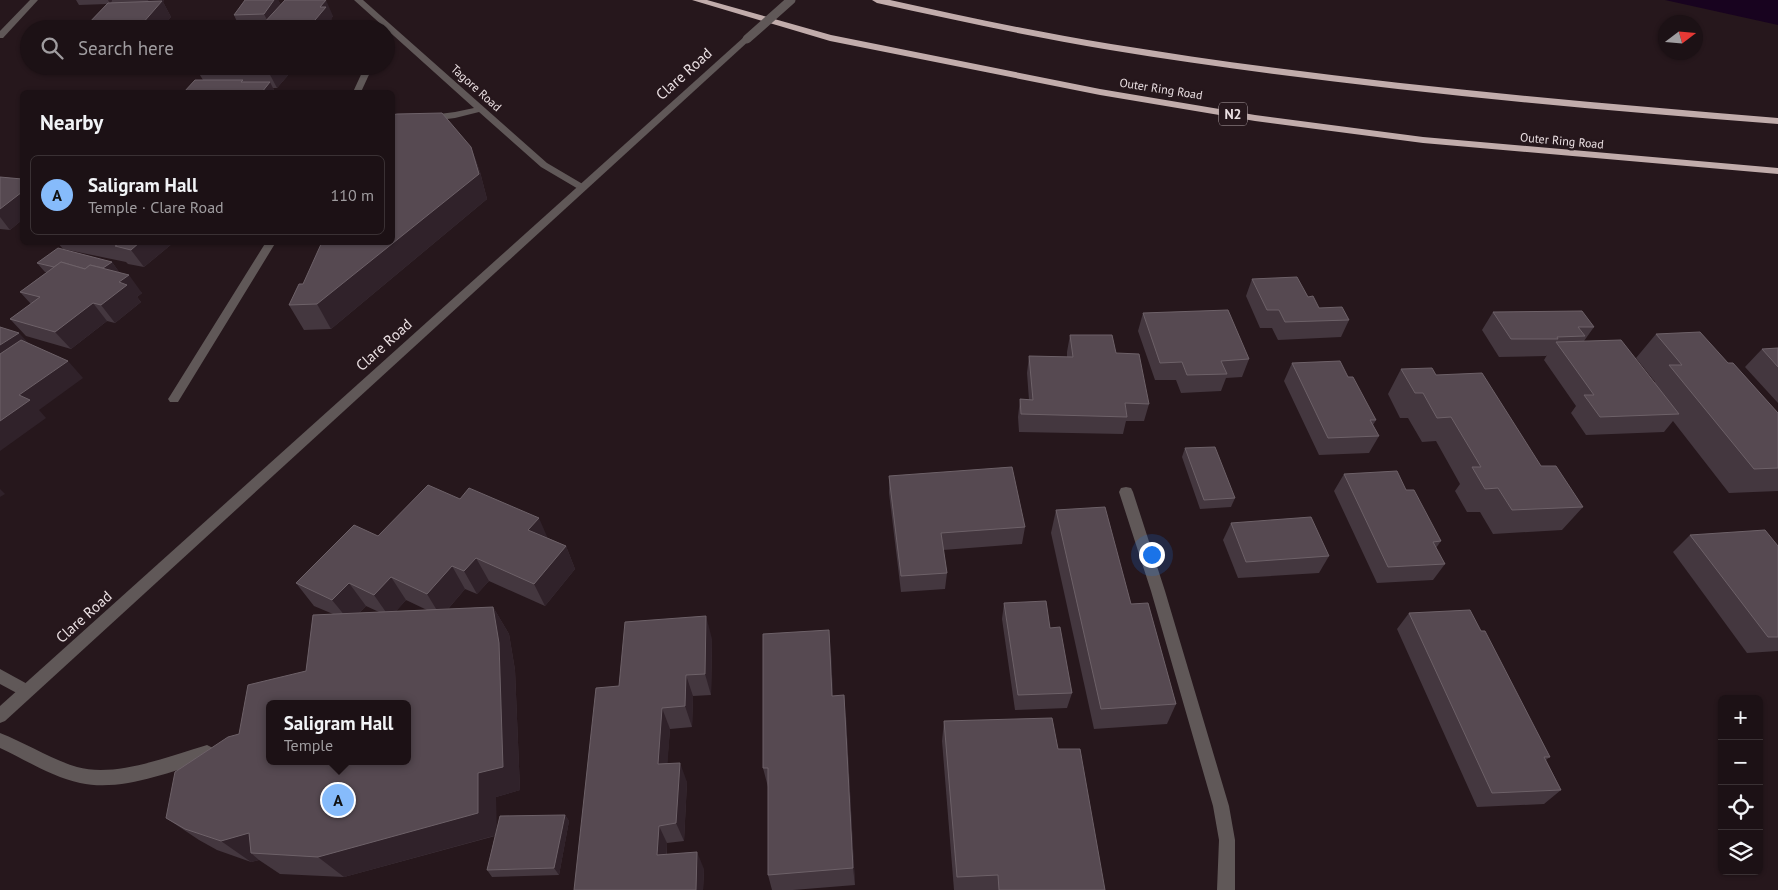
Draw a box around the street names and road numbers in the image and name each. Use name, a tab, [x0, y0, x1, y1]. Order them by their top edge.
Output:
street label: Clare Road	[652, 44, 716, 104]
street label: Tagore Road	[448, 61, 505, 114]
street label: Outer Ring Road	[1118, 75, 1204, 102]
road number: N2	[1219, 102, 1247, 126]
street label: Outer Ring Road	[1520, 129, 1605, 152]
street label: Clare Road	[352, 315, 416, 375]
street label: Clare Road	[52, 587, 116, 647]

